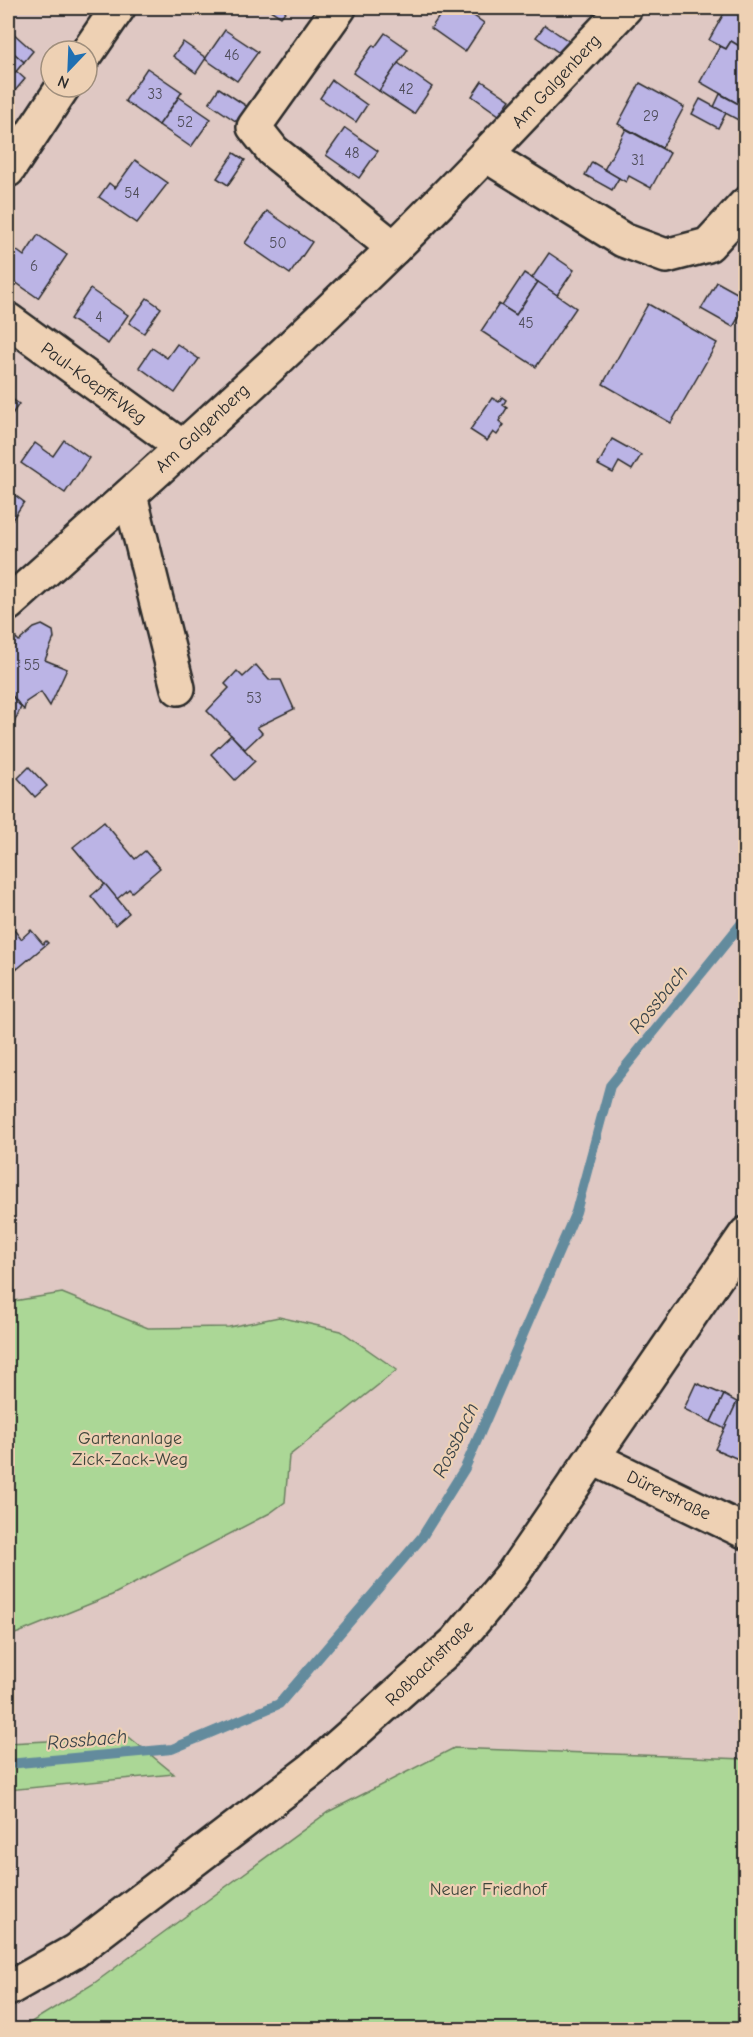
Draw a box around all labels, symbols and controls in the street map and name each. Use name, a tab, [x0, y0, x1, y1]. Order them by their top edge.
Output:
street label: Am Galgenberg	[508, 30, 605, 133]
north arrow	[39, 39, 99, 99]
house number: 46	[224, 46, 240, 64]
text: N	[55, 72, 72, 92]
house number: 42	[398, 80, 414, 98]
house number: 33	[147, 85, 163, 103]
house number: 29	[643, 107, 659, 125]
house number: 52	[177, 113, 193, 131]
house number: 48	[345, 144, 360, 162]
house number: 31	[631, 151, 645, 169]
house number: 54	[124, 184, 140, 202]
house number: 50	[269, 234, 287, 252]
house number: 6	[30, 257, 38, 275]
house number: 4	[95, 308, 103, 326]
house number: 45	[518, 314, 534, 332]
street label: Paul-Koepff-Weg	[37, 338, 151, 429]
street label: Am Galgenberg	[151, 380, 254, 477]
house number: 55	[24, 656, 40, 674]
house number: 53	[246, 689, 262, 707]
water label: Rossbach	[624, 961, 693, 1038]
water label: Rossbach	[427, 1399, 483, 1481]
park label: Gartenanlage Zick-Zack-Weg	[72, 1428, 188, 1470]
street label: Dürerstraße	[623, 1466, 714, 1525]
street label: Roßbachstraße	[381, 1616, 478, 1710]
water label: Rossbach	[46, 1725, 128, 1754]
park label: Neuer Friedhof	[430, 1879, 547, 1900]

